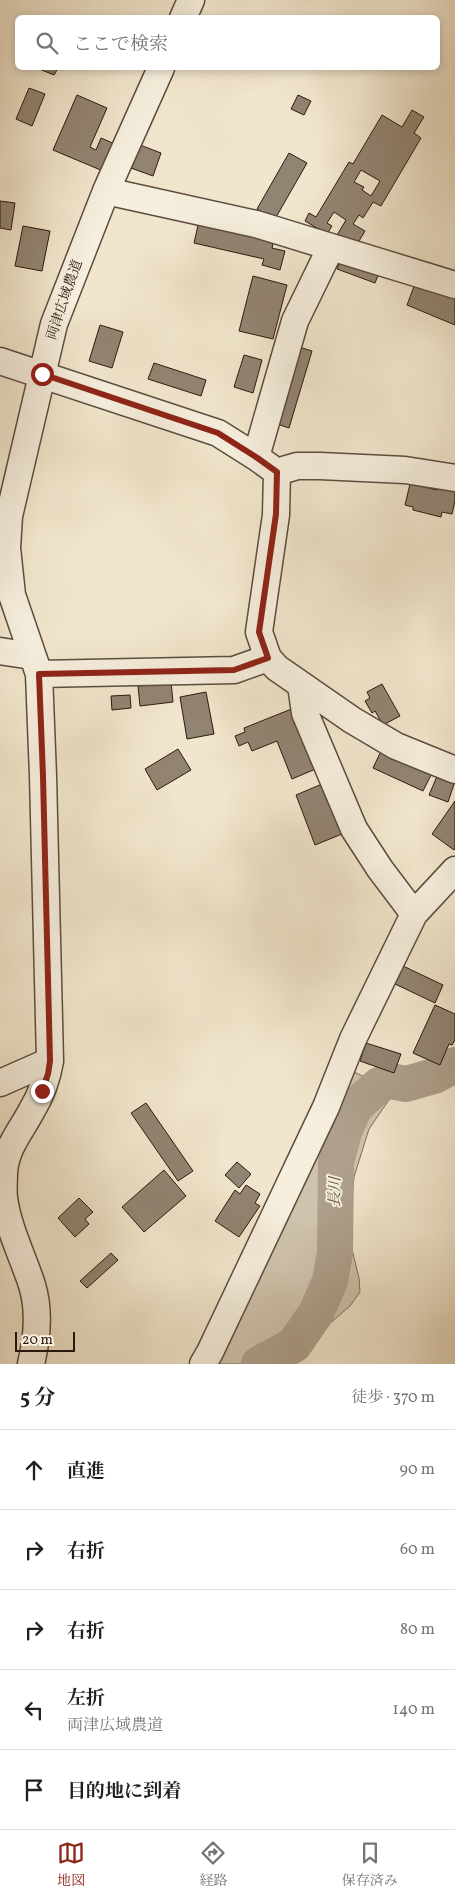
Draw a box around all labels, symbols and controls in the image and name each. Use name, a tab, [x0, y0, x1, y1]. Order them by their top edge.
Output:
search box	[15, 15, 440, 70]
icon: search	[33, 29, 61, 57]
text: ここで検索	[73, 32, 168, 58]
street label: 両津広域農道	[42, 257, 88, 343]
route start	[31, 363, 54, 386]
route end	[31, 1080, 54, 1103]
water label: 長川	[325, 1175, 347, 1207]
scale bar	[15, 1329, 75, 1352]
text: 20 m	[22, 1331, 53, 1350]
text: 5 分	[20, 1384, 55, 1413]
text: 徒歩 · 370 m	[351, 1387, 435, 1409]
icon: ahead	[20, 1456, 48, 1484]
text: 直進	[67, 1459, 105, 1485]
text: 90 m	[399, 1459, 435, 1481]
icon: right	[20, 1536, 48, 1564]
text: 右折	[67, 1539, 105, 1565]
text: 60 m	[400, 1539, 435, 1561]
icon: right	[20, 1616, 48, 1644]
text: 右折	[67, 1619, 105, 1645]
text: 80 m	[400, 1619, 435, 1641]
text: 左折	[67, 1686, 105, 1712]
icon: left	[20, 1696, 48, 1724]
text: 140 m	[393, 1699, 435, 1721]
text: 両津広域農道	[67, 1715, 163, 1737]
icon: arrive	[20, 1776, 48, 1804]
text: 目的地に到着	[67, 1779, 181, 1805]
tab: 地図	[57, 1839, 85, 1891]
tab: 経路	[199, 1839, 227, 1891]
tab: 保存済み	[342, 1839, 398, 1891]

